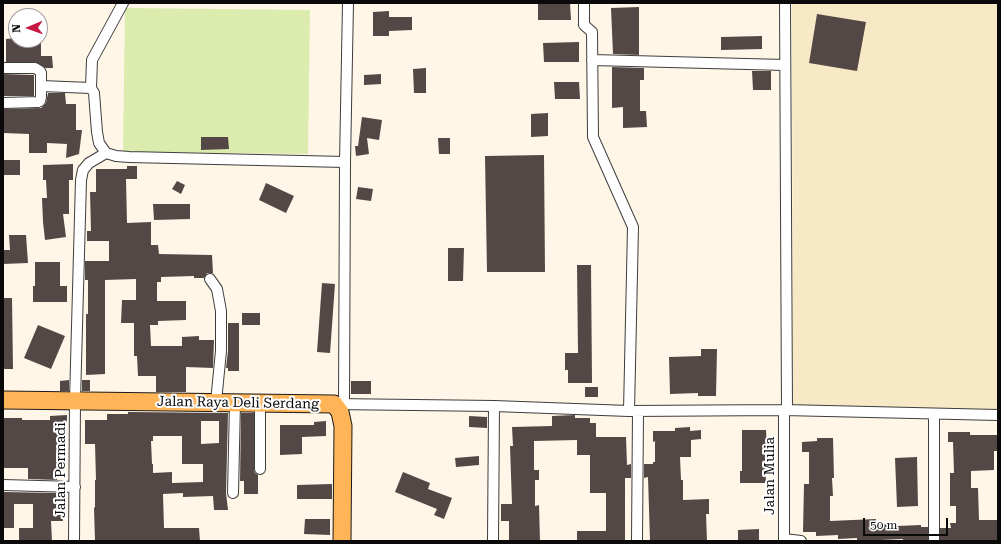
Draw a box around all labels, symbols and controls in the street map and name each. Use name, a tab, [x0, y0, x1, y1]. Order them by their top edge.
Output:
north arrow	[8, 8, 48, 48]
text: N	[10, 24, 23, 33]
street label: Jalan Raya Deli Serdang	[157, 393, 319, 413]
street label: Jalan Permadi	[53, 422, 69, 518]
street label: Jalan Mulia	[762, 437, 778, 515]
scale bar	[865, 510, 950, 536]
text: 50 m	[870, 518, 897, 532]

